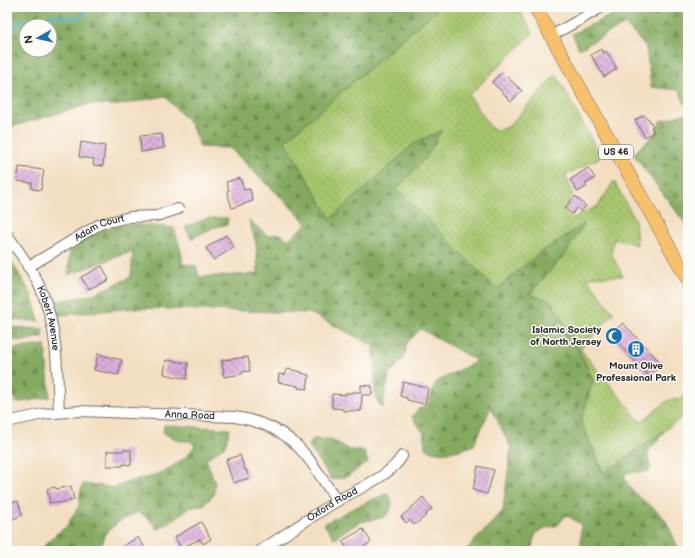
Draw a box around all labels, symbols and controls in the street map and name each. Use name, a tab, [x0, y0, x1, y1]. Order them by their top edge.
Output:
north arrow	[18, 18, 58, 58]
text: N	[22, 34, 36, 44]
road number: US 46	[599, 145, 633, 159]
street label: Adam Court	[72, 213, 126, 244]
street label: Kobert Avenue	[34, 284, 62, 351]
place label: Islamic Society of North Jersey	[530, 324, 601, 348]
mosque icon: Islamic Society of North Jersey	[604, 326, 624, 346]
building icon: Mount Olive Professional Park	[626, 339, 646, 359]
place label: Mount Olive Professional Park	[596, 360, 677, 384]
street label: Anna Road	[165, 408, 215, 422]
street label: Oxford Road	[305, 485, 360, 524]

